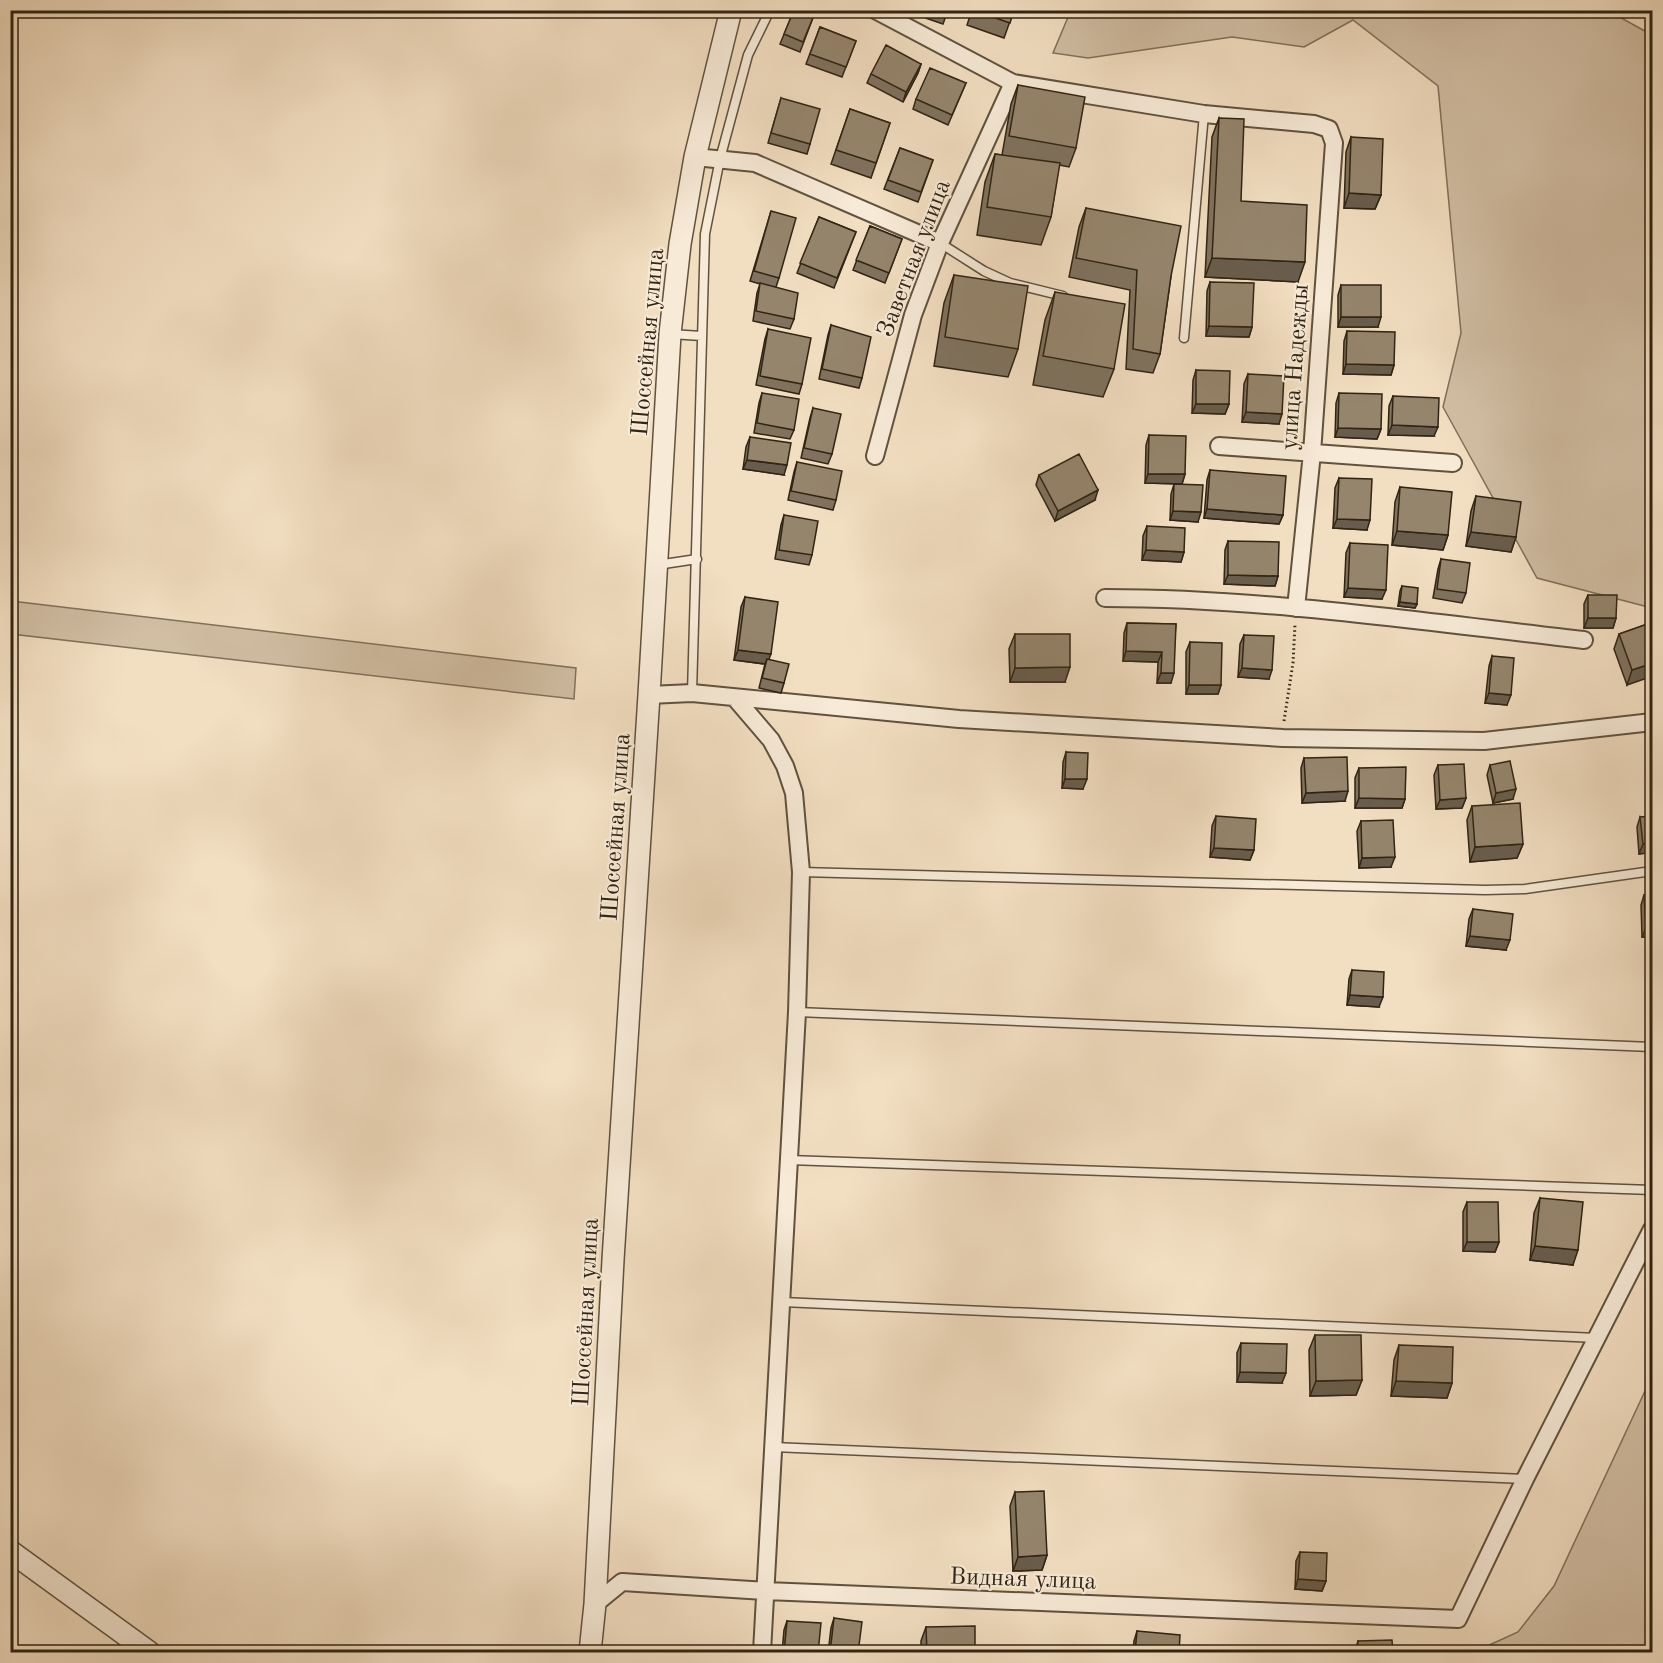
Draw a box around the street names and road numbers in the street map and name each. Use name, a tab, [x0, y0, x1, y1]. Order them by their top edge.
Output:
street label: Заветная улица	[874, 177, 956, 341]
street label: Шоссейная улица	[629, 247, 669, 437]
street label: улица Надежды	[1278, 283, 1314, 451]
street label: Шоссейная улица	[598, 732, 636, 922]
street label: Шоссейная улица	[570, 1217, 604, 1407]
street label: Видная улица	[949, 1565, 1097, 1595]

